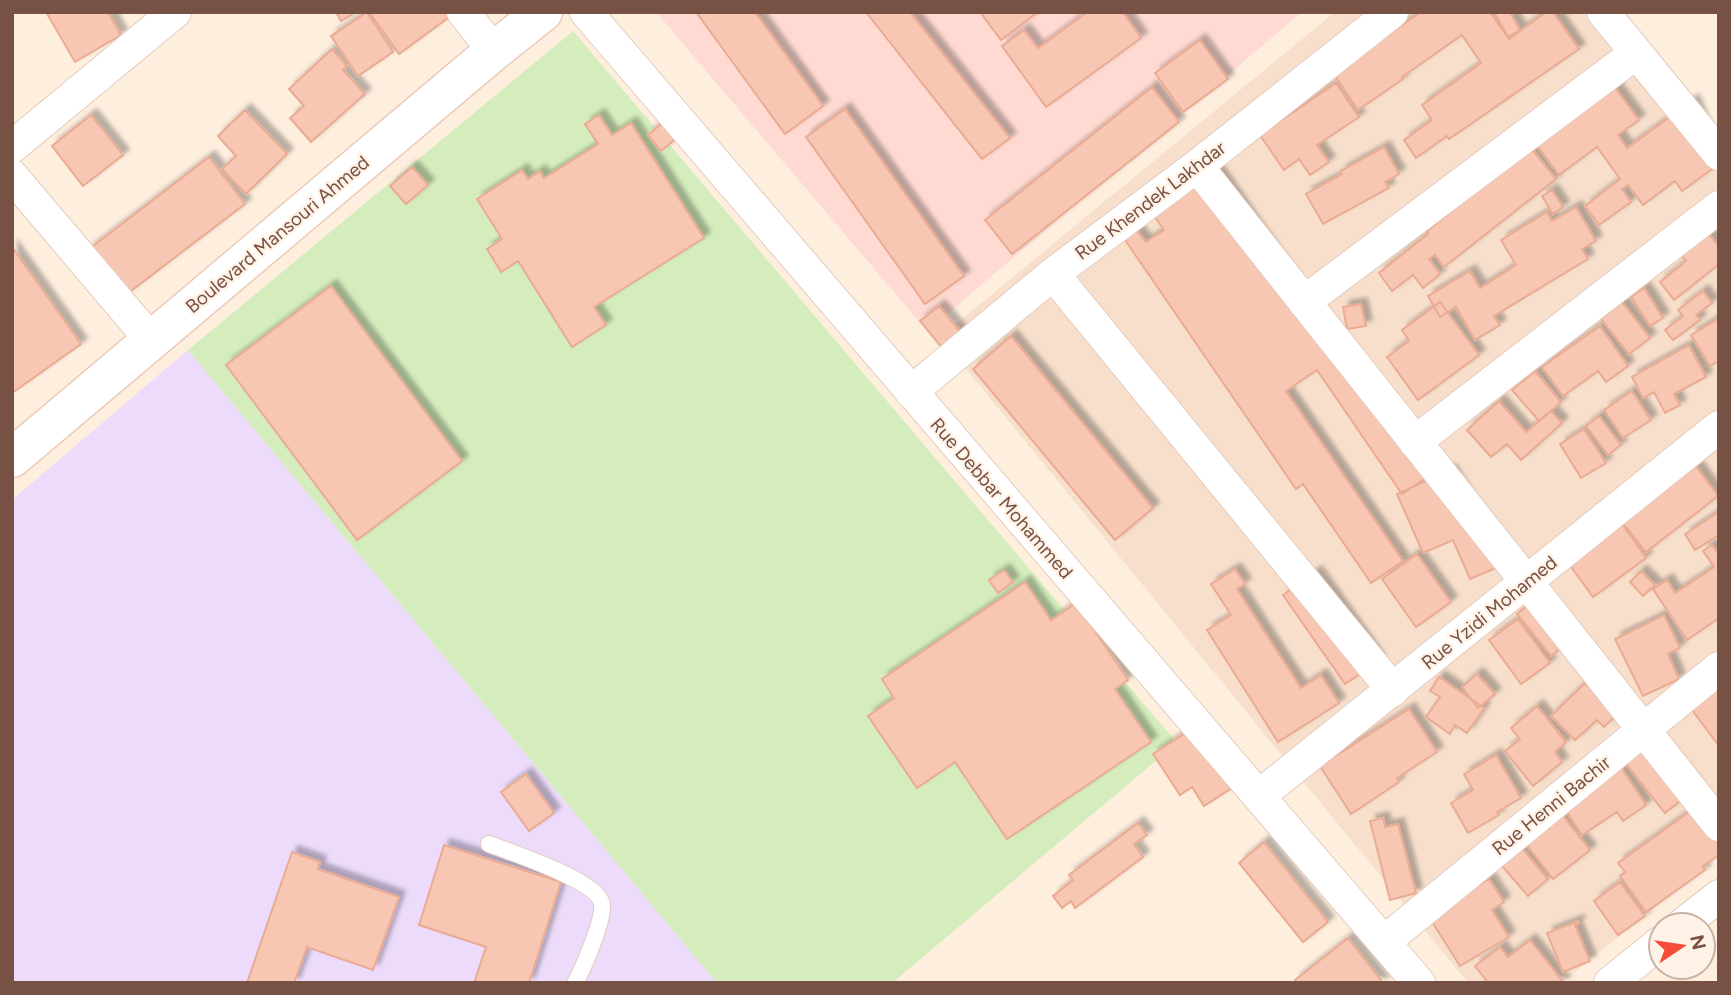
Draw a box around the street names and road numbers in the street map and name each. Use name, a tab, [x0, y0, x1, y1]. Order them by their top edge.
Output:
street label: Rue Khendek Lakhdar	[1070, 136, 1231, 265]
street label: Boulevard Mansouri Ahmed	[181, 151, 374, 318]
street label: Rue Debbar Mohammed	[926, 413, 1078, 583]
street label: Rue Yzidi Mohamed	[1417, 551, 1562, 674]
street label: Rue Henni Bachir	[1488, 750, 1616, 860]

